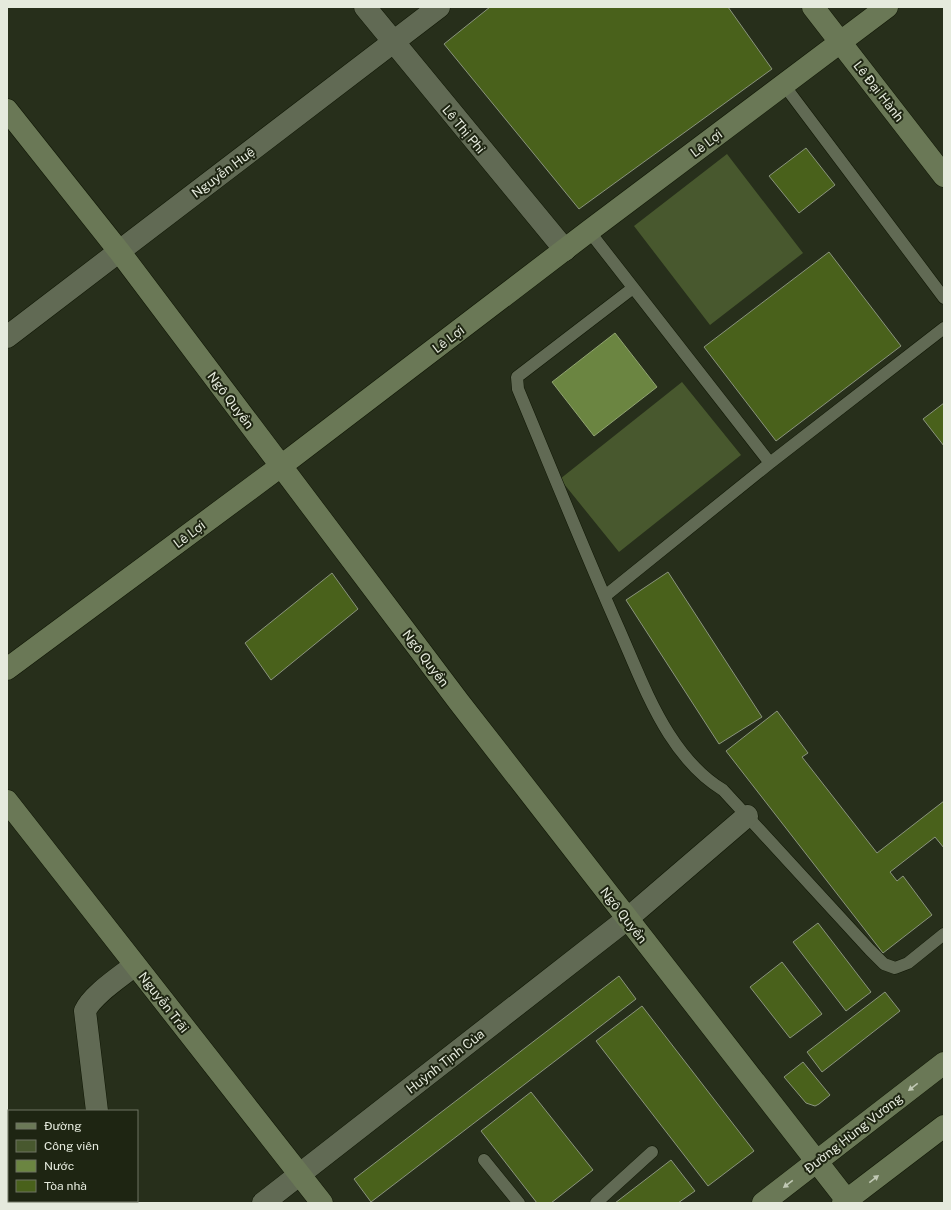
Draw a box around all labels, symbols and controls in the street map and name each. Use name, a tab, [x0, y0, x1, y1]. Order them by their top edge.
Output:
street label: Lê Đại Hành	[850, 58, 907, 125]
street label: Lê Thị Phỉ	[439, 102, 488, 156]
street label: Lê Lợi	[687, 127, 725, 160]
street label: Nguyễn Huệ	[189, 144, 258, 201]
street label: Lê Lợi	[429, 323, 467, 356]
street label: Ngô Quyền	[204, 369, 257, 432]
street label: Lê Lợi	[170, 518, 208, 551]
street label: Ngô Quyền	[399, 627, 452, 690]
street label: Ngô Quyền	[597, 884, 650, 946]
street label: Nguyễn Trãi	[135, 969, 192, 1036]
street label: Huỳnh Tịnh Của	[403, 1026, 487, 1097]
one-way arrow	[908, 1083, 919, 1091]
street label: Đường Hùng Vương	[801, 1090, 905, 1176]
legend	[8, 1110, 138, 1202]
text: Đường	[44, 1119, 82, 1133]
text: Công viên	[44, 1139, 99, 1153]
text: Nước	[44, 1159, 74, 1173]
one-way arrow	[869, 1175, 880, 1184]
text: Tòa nhà	[44, 1179, 87, 1193]
one-way arrow	[783, 1179, 794, 1188]

